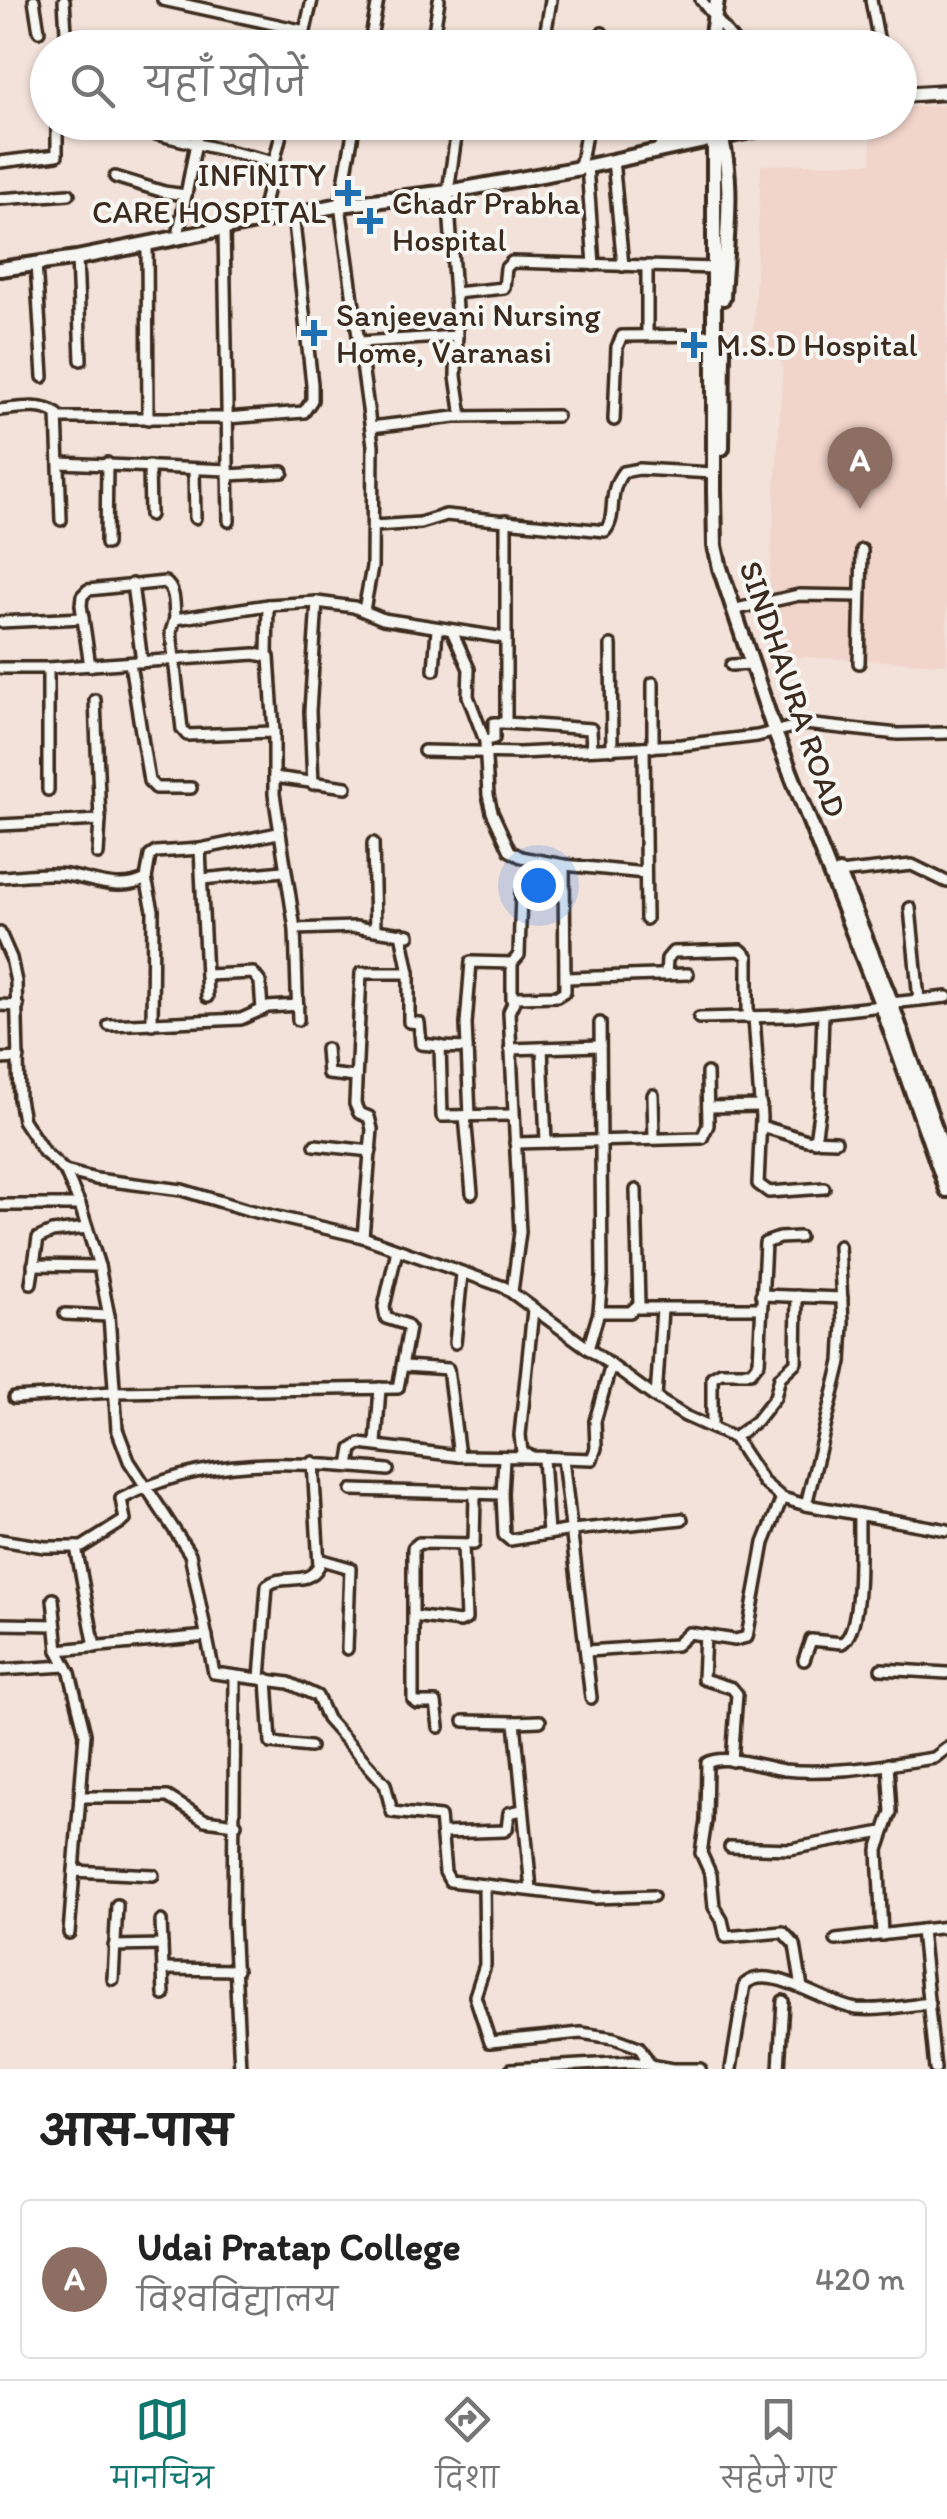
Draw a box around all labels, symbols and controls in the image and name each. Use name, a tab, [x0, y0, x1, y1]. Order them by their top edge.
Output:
search box	[30, 30, 917, 140]
icon: search	[65, 58, 120, 113]
text: यहाँ खोजें	[145, 59, 307, 105]
place label: INFINITY CARE HOSPITAL	[92, 156, 326, 231]
marker: INFINITY CARE HOSPITAL	[335, 180, 361, 206]
place label: Chadr Prabha Hospital	[392, 184, 581, 259]
marker: Chadr Prabha Hospital	[357, 208, 383, 234]
place label: Sanjeevani Nursing Home, Varanasi	[336, 296, 601, 371]
marker: Sanjeevani Nursing Home, Varanasi	[301, 320, 327, 346]
place label: M.S.D Hospital	[716, 326, 918, 364]
marker: M.S.D Hospital	[681, 332, 707, 358]
pin: A	[828, 426, 892, 509]
street label: SINDHAURA ROAD	[731, 556, 855, 822]
your location	[513, 860, 564, 911]
text: आस-पास	[40, 2105, 232, 2156]
text: Udai Pratap College	[137, 2224, 461, 2270]
text: A	[64, 2260, 85, 2298]
text: 420 m	[815, 2260, 905, 2298]
text: विश्वविद्यालय	[137, 2281, 338, 2319]
tab: मानचित्र	[111, 2392, 214, 2509]
tab: दिशा	[435, 2392, 499, 2509]
tab: सहेजे गए	[721, 2392, 836, 2509]

